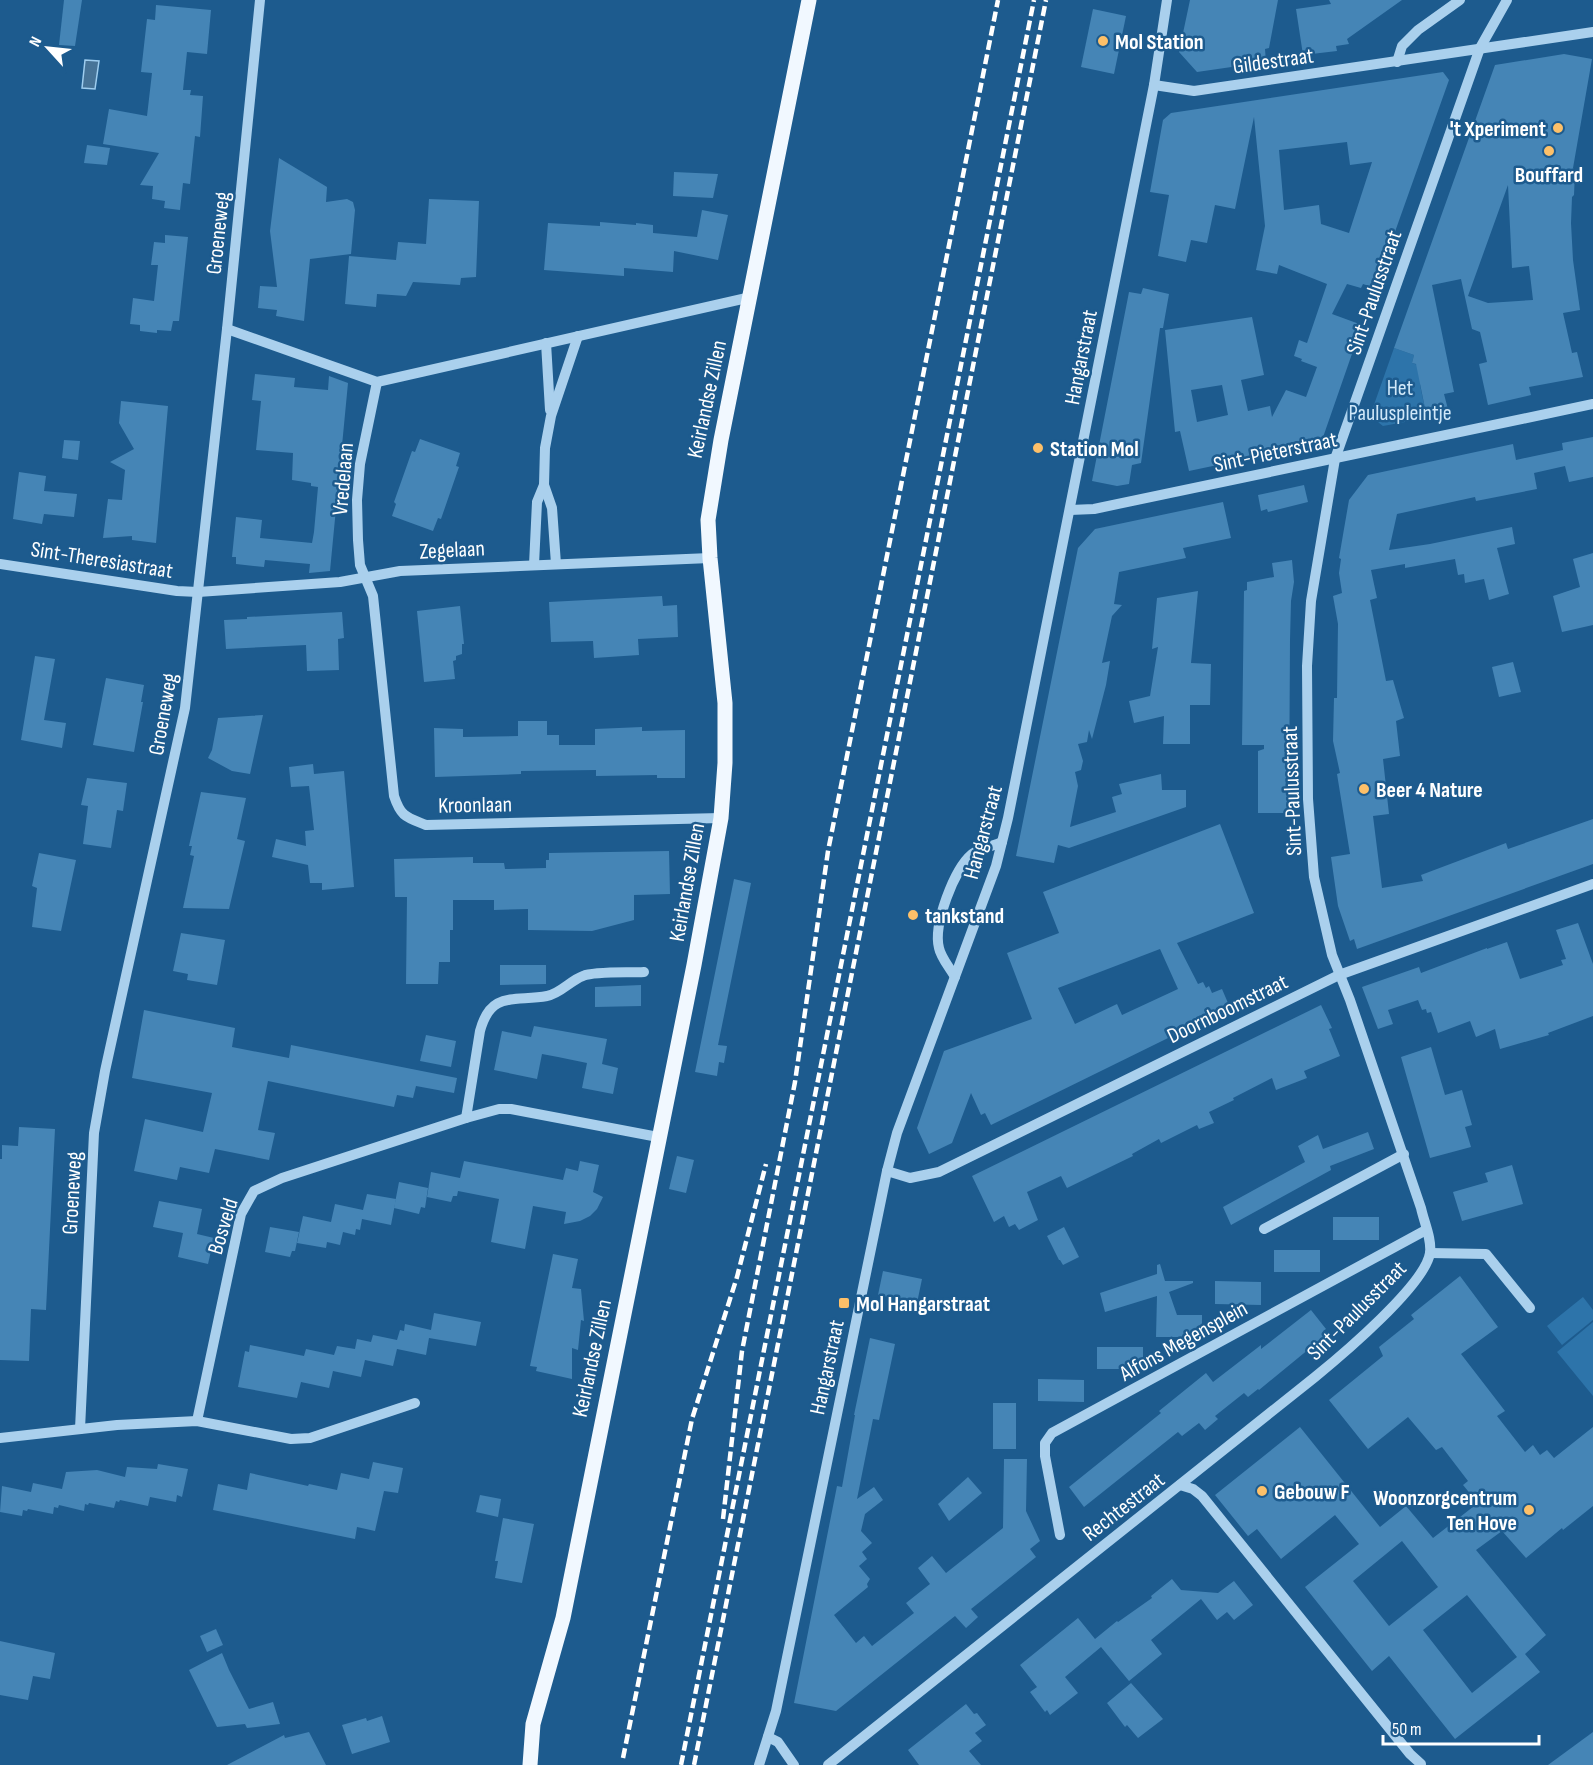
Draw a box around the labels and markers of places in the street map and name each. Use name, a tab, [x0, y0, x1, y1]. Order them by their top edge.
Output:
place label: Mol Station	[1115, 29, 1204, 56]
marker: Mol Station	[1096, 34, 1110, 48]
place label: 't Xperiment	[1450, 116, 1546, 143]
marker: 't Xperiment	[1551, 121, 1565, 135]
marker: Bouffard	[1542, 144, 1556, 158]
place label: Bouffard	[1515, 162, 1583, 189]
place label: Station Mol	[1050, 436, 1139, 463]
marker: Station Mol	[1031, 441, 1045, 455]
place label: Beer 4 Nature	[1376, 777, 1483, 804]
marker: Beer 4 Nature	[1357, 782, 1371, 796]
place label: tankstand	[925, 903, 1004, 930]
marker: tankstand	[906, 908, 920, 922]
place label: Mol Hangarstraat	[856, 1291, 990, 1318]
marker: Mol Hangarstraat	[837, 1296, 851, 1310]
place label: Gebouw F	[1274, 1479, 1350, 1506]
marker: Gebouw F	[1255, 1484, 1269, 1498]
place label: Woonzorgcentrum Ten Hove	[1373, 1485, 1517, 1537]
marker: Woonzorgcentrum Ten Hove	[1522, 1503, 1536, 1517]

